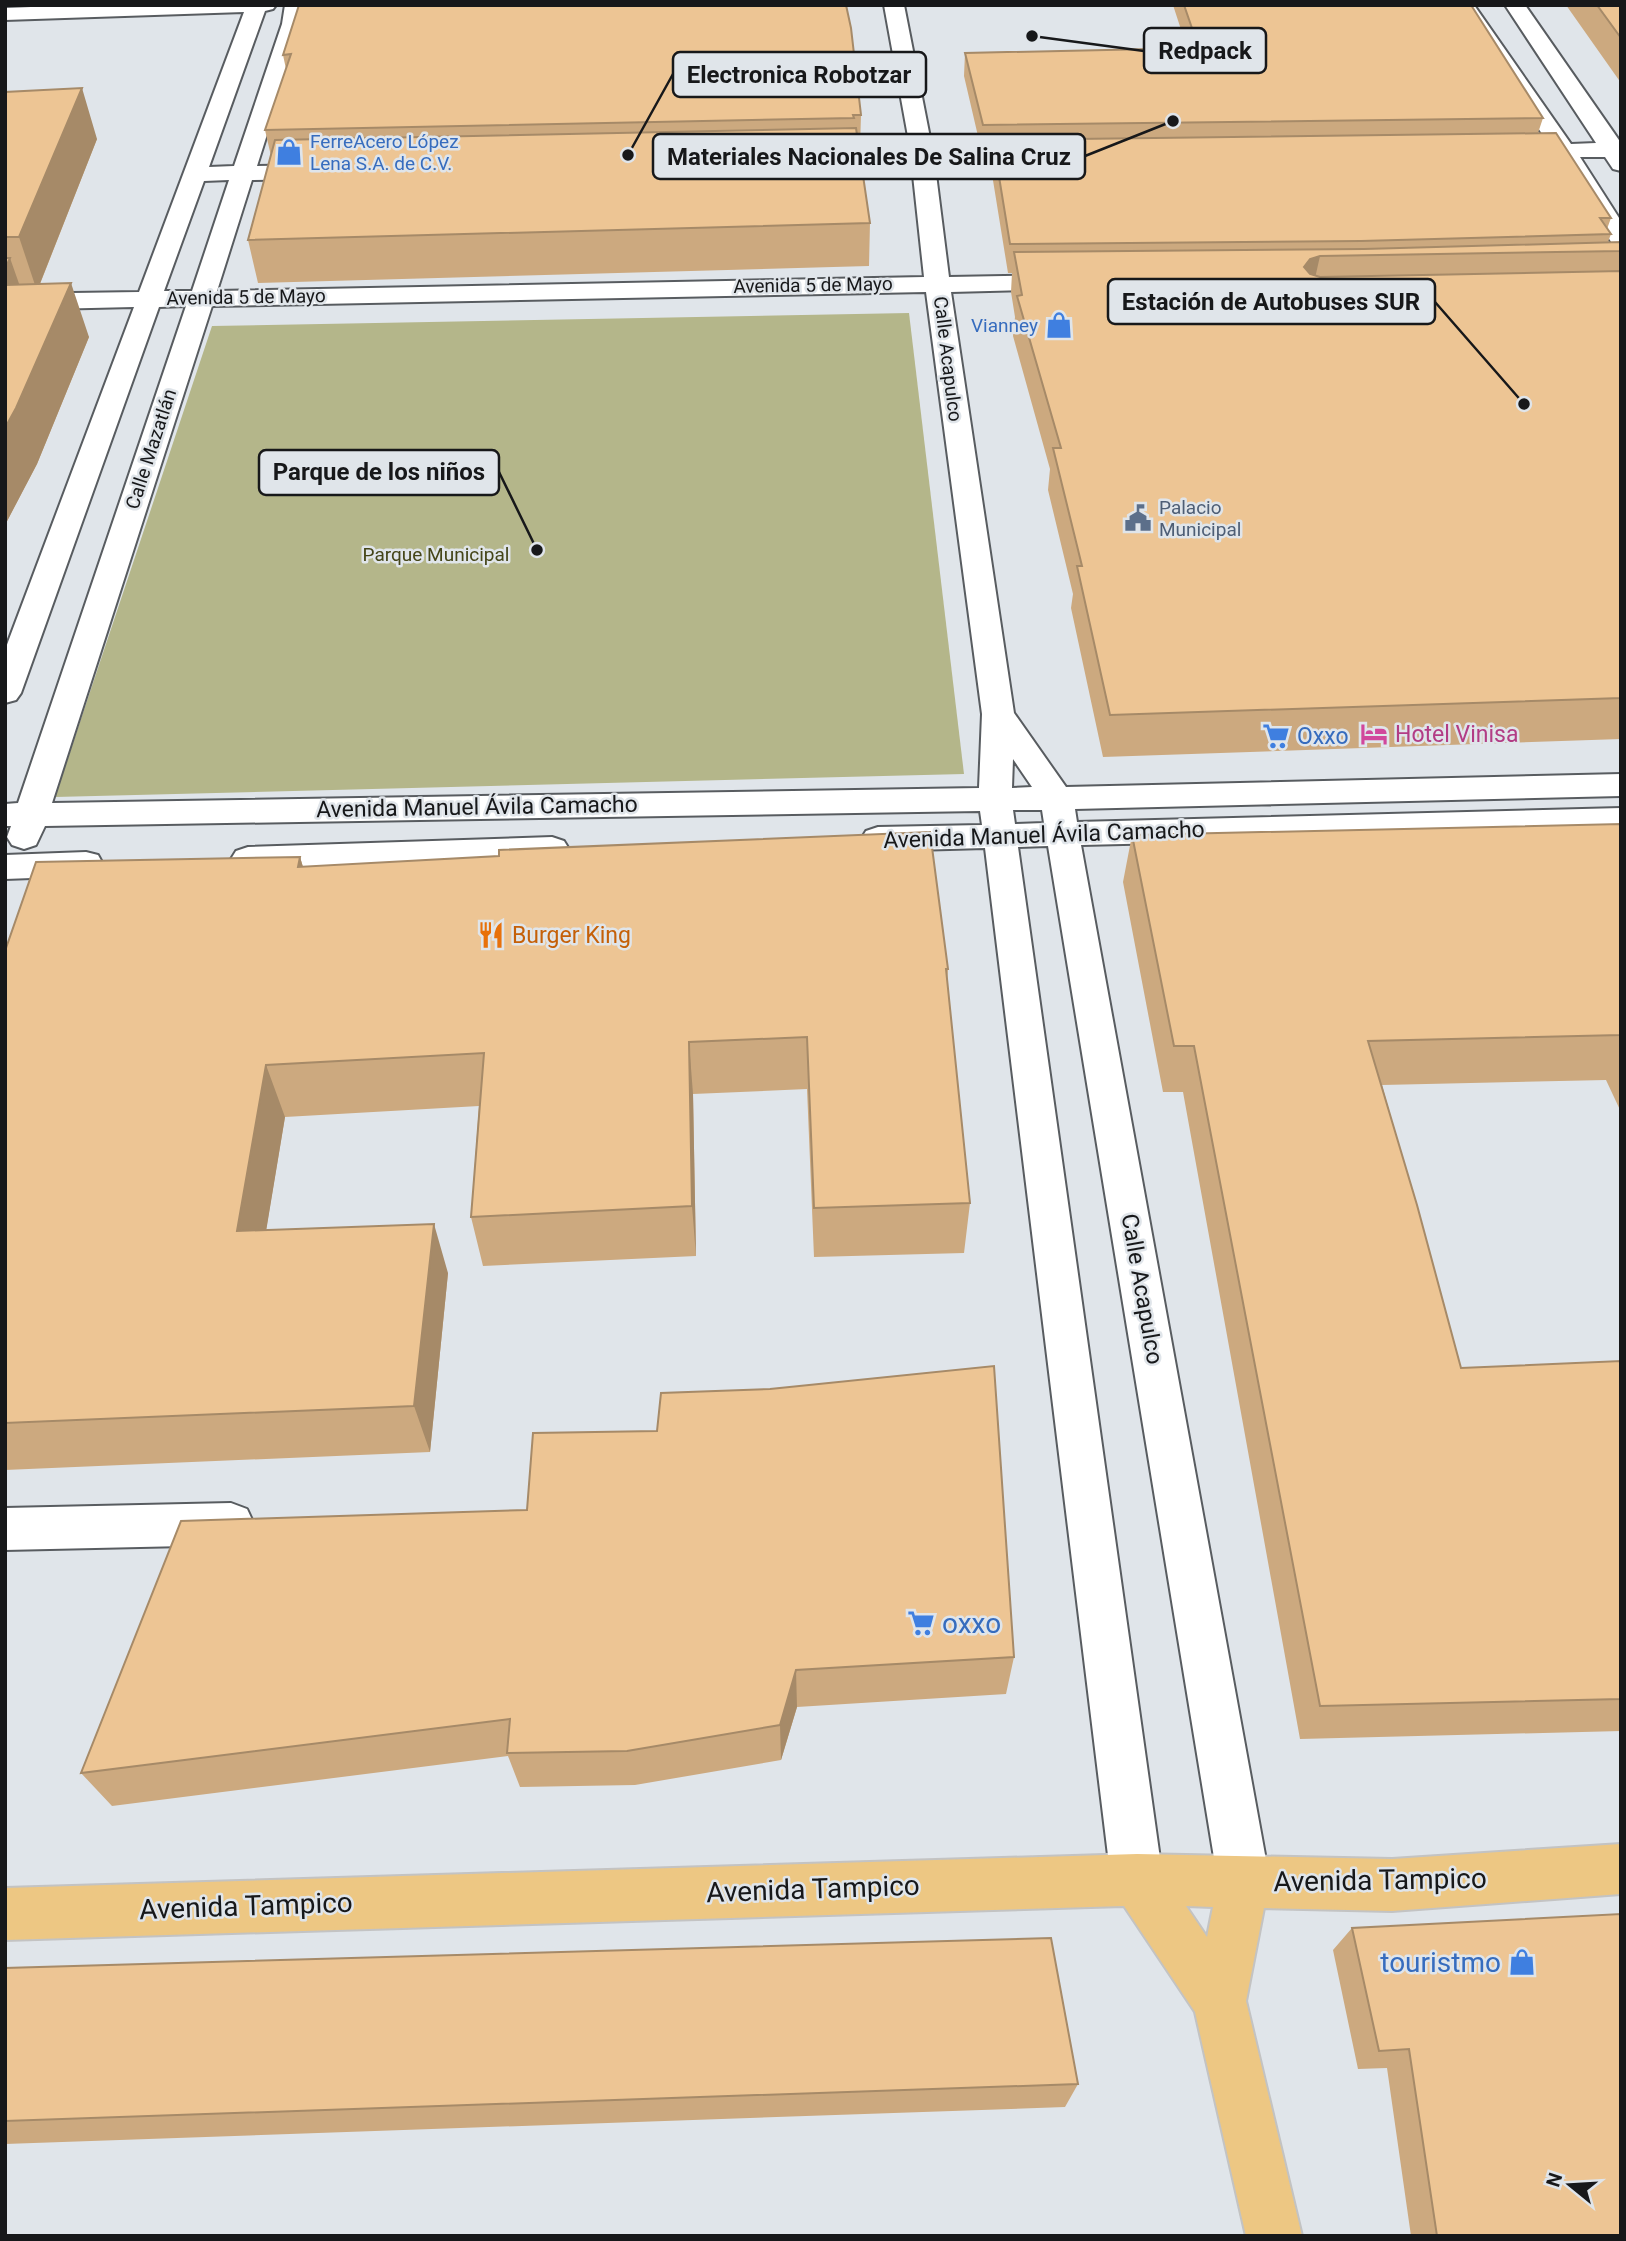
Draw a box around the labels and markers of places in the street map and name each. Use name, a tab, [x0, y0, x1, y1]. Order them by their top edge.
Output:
callout: Redpack	[1144, 28, 1266, 73]
callout: Electronica Robotzar	[673, 52, 926, 97]
place label: FerreAcero López Lena S.A. de C.V.	[310, 130, 459, 175]
callout: Materiales Nacionales De Salina Cruz	[653, 134, 1085, 179]
shop icon: FerreAcero López Lena S.A. de C.V.	[274, 137, 304, 167]
callout: Estación de Autobuses SUR	[1108, 279, 1435, 324]
shop icon: Vianney	[1044, 310, 1074, 340]
place label: Vianney	[971, 314, 1038, 337]
callout: Parque de los niños	[259, 450, 499, 495]
place label: Palacio Municipal	[1159, 496, 1241, 541]
public building icon: Palacio Municipal	[1123, 503, 1153, 533]
hotel icon: Hotel Vinisa	[1359, 719, 1389, 749]
supermarket icon: Oxxo	[1261, 721, 1291, 751]
place label: Hotel Vinisa	[1395, 721, 1518, 748]
place label: Oxxo	[1297, 723, 1349, 750]
restaurant icon: Burger King	[476, 920, 506, 950]
place label: Burger King	[512, 922, 631, 949]
place label: oxxo	[942, 1607, 1001, 1640]
supermarket icon: oxxo	[906, 1608, 936, 1638]
place label: touristmo	[1380, 1946, 1501, 1979]
shop icon: touristmo	[1507, 1947, 1537, 1977]

